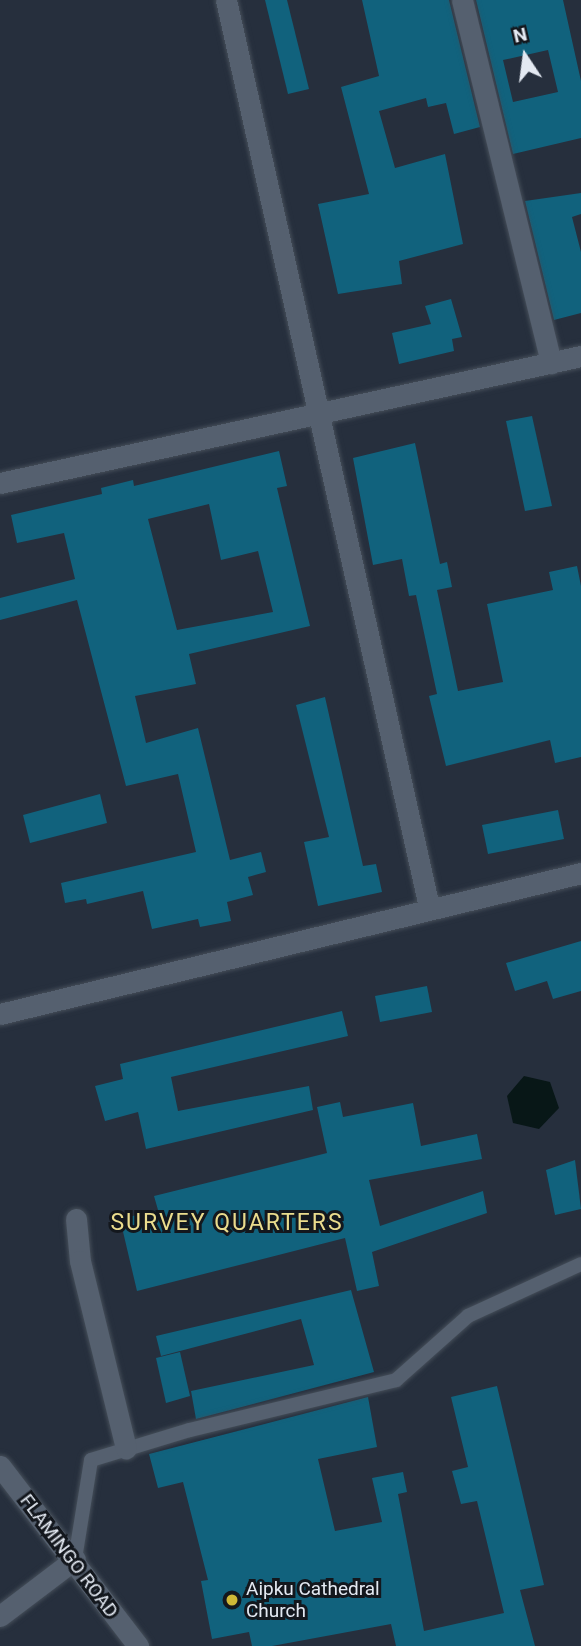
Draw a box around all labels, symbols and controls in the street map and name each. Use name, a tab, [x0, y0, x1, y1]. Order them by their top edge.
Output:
north arrow	[490, 21, 560, 91]
text: N	[511, 22, 529, 48]
district label: SURVEY QUARTERS	[112, 1209, 342, 1237]
street label: FLAMINGO ROAD	[15, 1490, 123, 1622]
place label: Aipku Cathedral Church	[246, 1578, 380, 1622]
marker: Aipku Cathedral Church	[224, 1592, 240, 1608]

